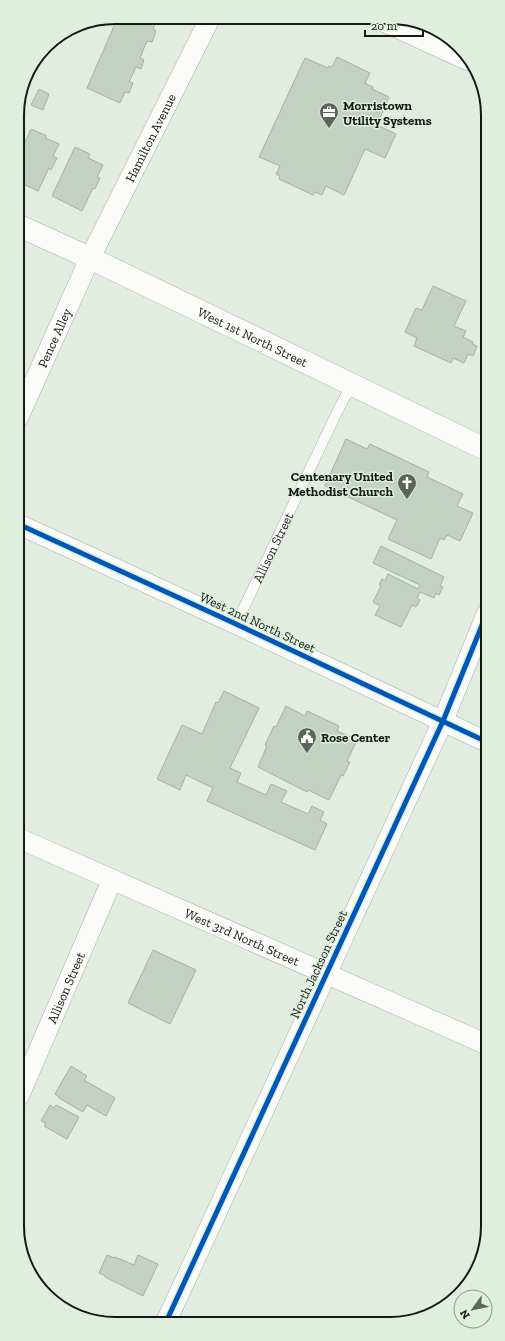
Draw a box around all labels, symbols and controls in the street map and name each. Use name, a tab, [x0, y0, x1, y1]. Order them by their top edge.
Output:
scale bar	[365, 12, 423, 38]
text: 20 m	[371, 19, 398, 33]
street label: Hamilton Avenue	[122, 91, 179, 185]
place label: Morristown Utility Systems	[343, 98, 432, 128]
office icon: Morristown Utility Systems	[318, 101, 340, 129]
street label: West 1st North Street	[195, 304, 310, 370]
street label: Pence Alley	[35, 306, 75, 370]
place label: Centenary United Methodist Church	[288, 469, 394, 499]
church icon: Centenary United Methodist Church	[396, 472, 418, 500]
street label: Allison Street	[250, 510, 296, 585]
street label: West 2nd North Street	[198, 589, 318, 656]
public building icon: Rose Center	[296, 726, 318, 754]
place label: Rose Center	[321, 730, 390, 745]
street label: West 3rd North Street	[182, 905, 302, 969]
street label: North Jackson Street	[287, 908, 350, 1021]
street label: Allison Street	[44, 950, 88, 1026]
north arrow	[453, 1289, 493, 1329]
text: N	[457, 1307, 473, 1321]

